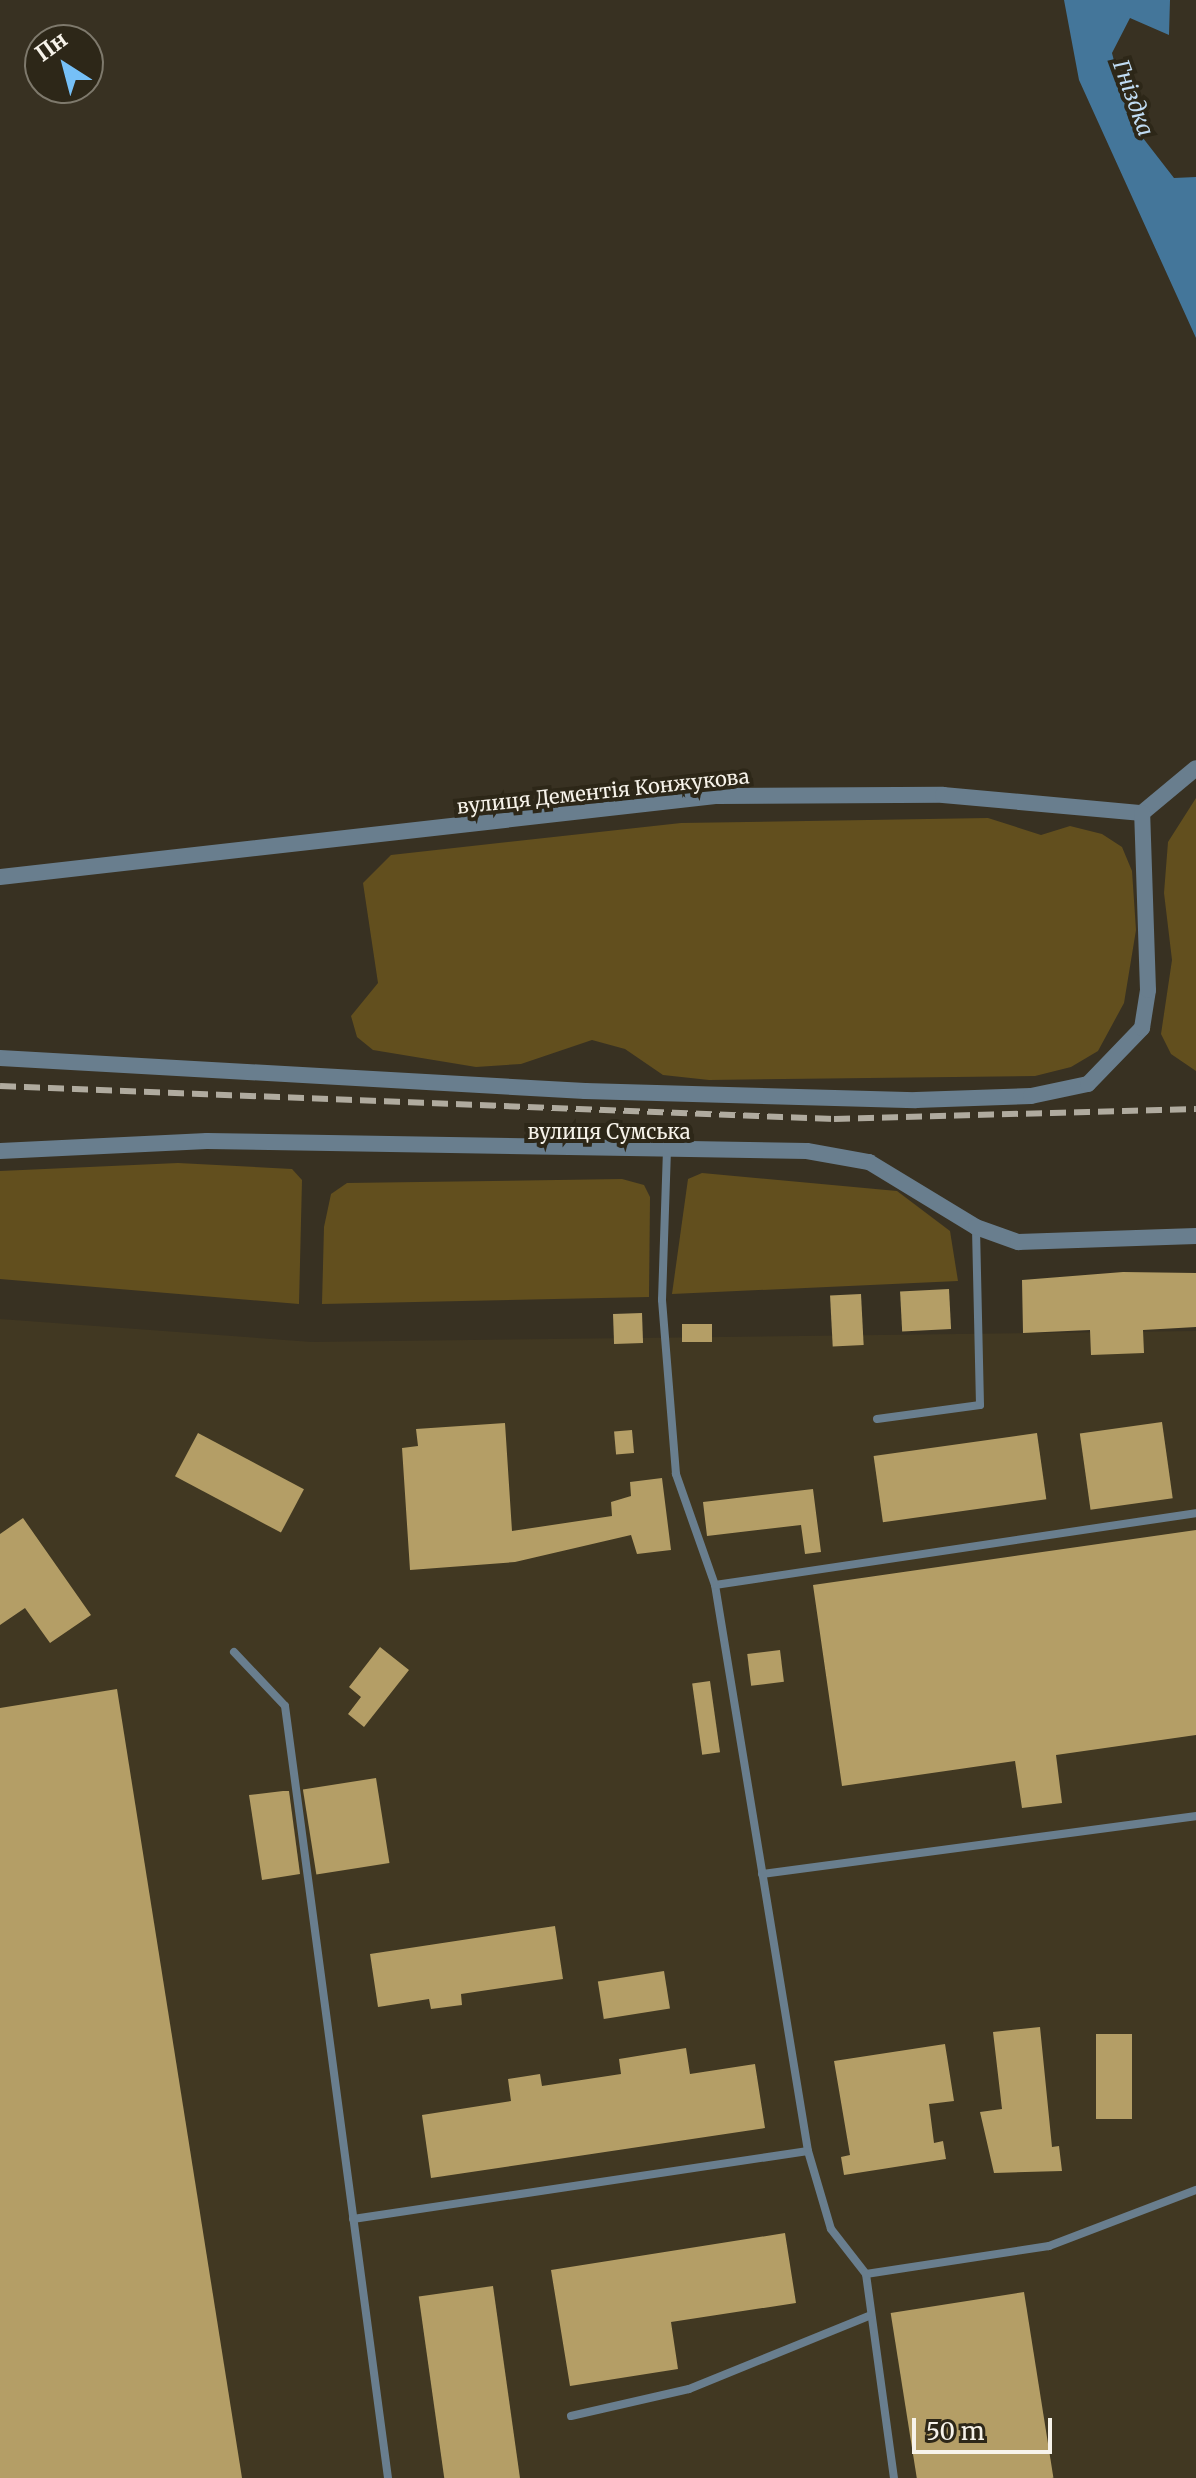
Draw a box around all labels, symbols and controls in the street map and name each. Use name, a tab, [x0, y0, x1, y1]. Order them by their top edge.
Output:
north arrow	[24, 24, 104, 104]
text: Пн	[29, 25, 73, 67]
water label: Гніздка	[1107, 56, 1159, 140]
street label: вулиця Дементія Конжукова	[456, 764, 750, 818]
street label: вулиця Сумська	[527, 1119, 691, 1143]
scale bar	[916, 2402, 1056, 2452]
text: 50 m	[926, 2416, 985, 2447]

